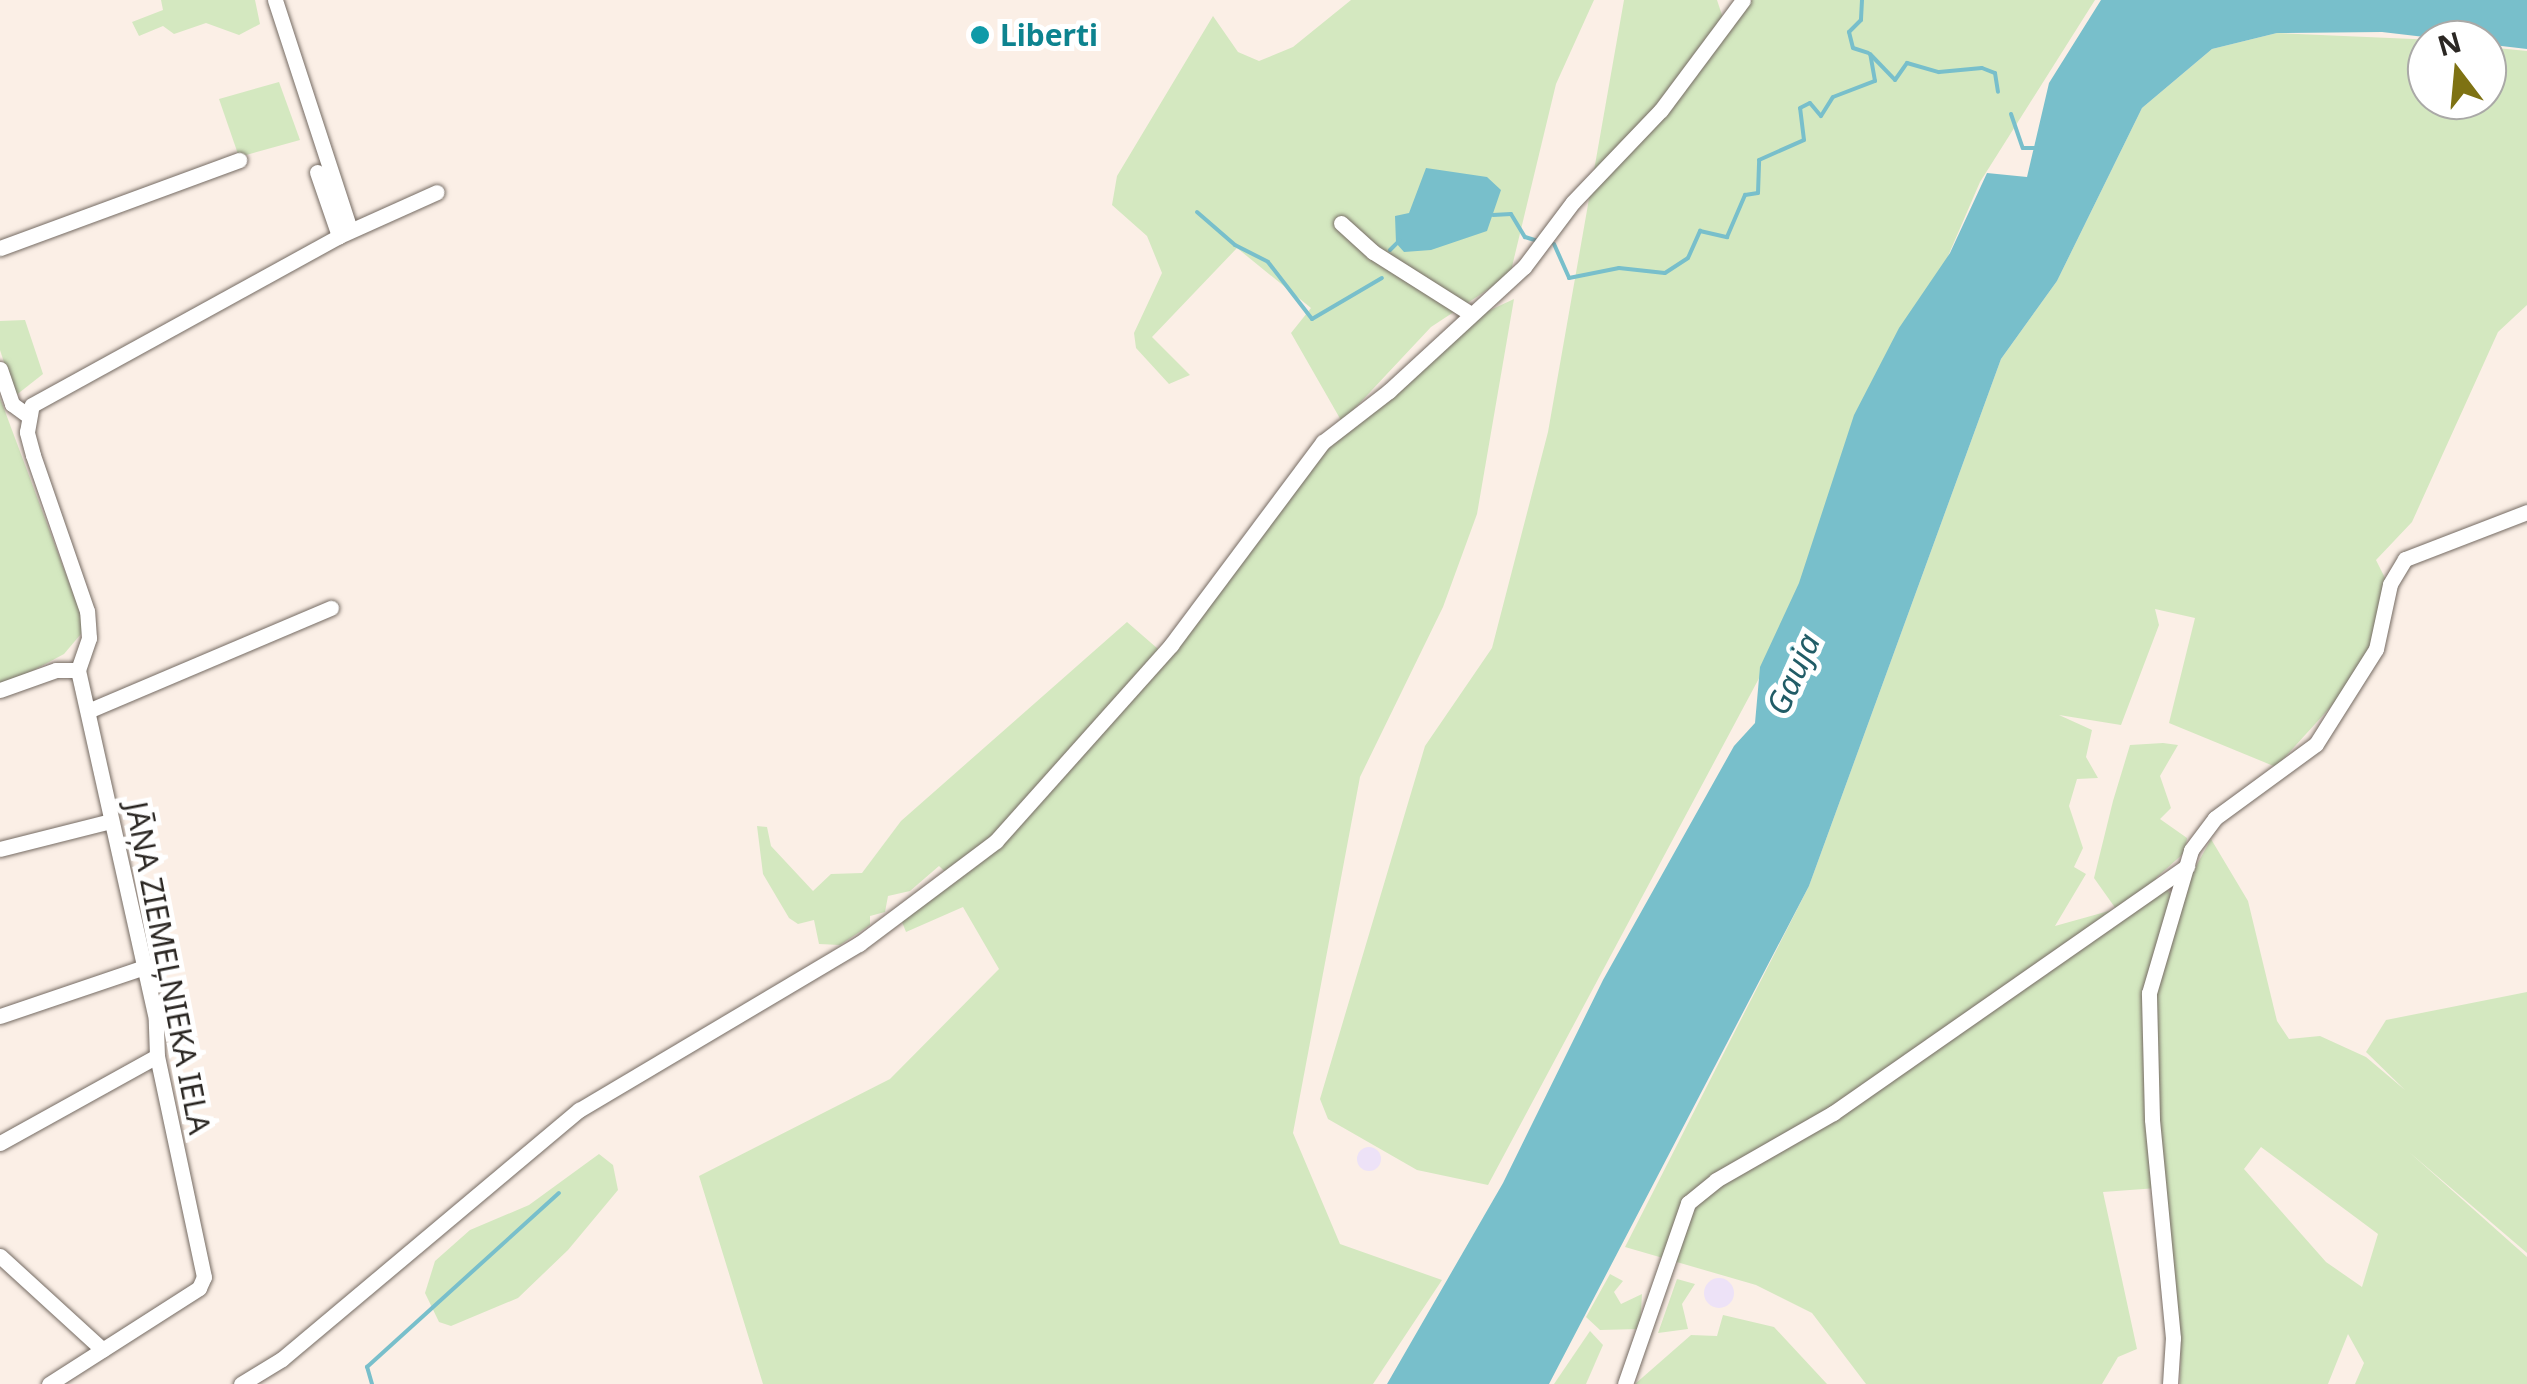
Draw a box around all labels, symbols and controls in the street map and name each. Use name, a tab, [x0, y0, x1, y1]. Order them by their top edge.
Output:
place label: Liberti	[1000, 17, 1098, 53]
north arrow	[2407, 20, 2507, 120]
text: N	[2433, 22, 2465, 64]
marker: Liberti	[969, 24, 991, 46]
water label: Gauja	[1758, 627, 1828, 721]
street label: JĀŅA ZIEMEĻNIEKA IELA	[118, 799, 218, 1137]

